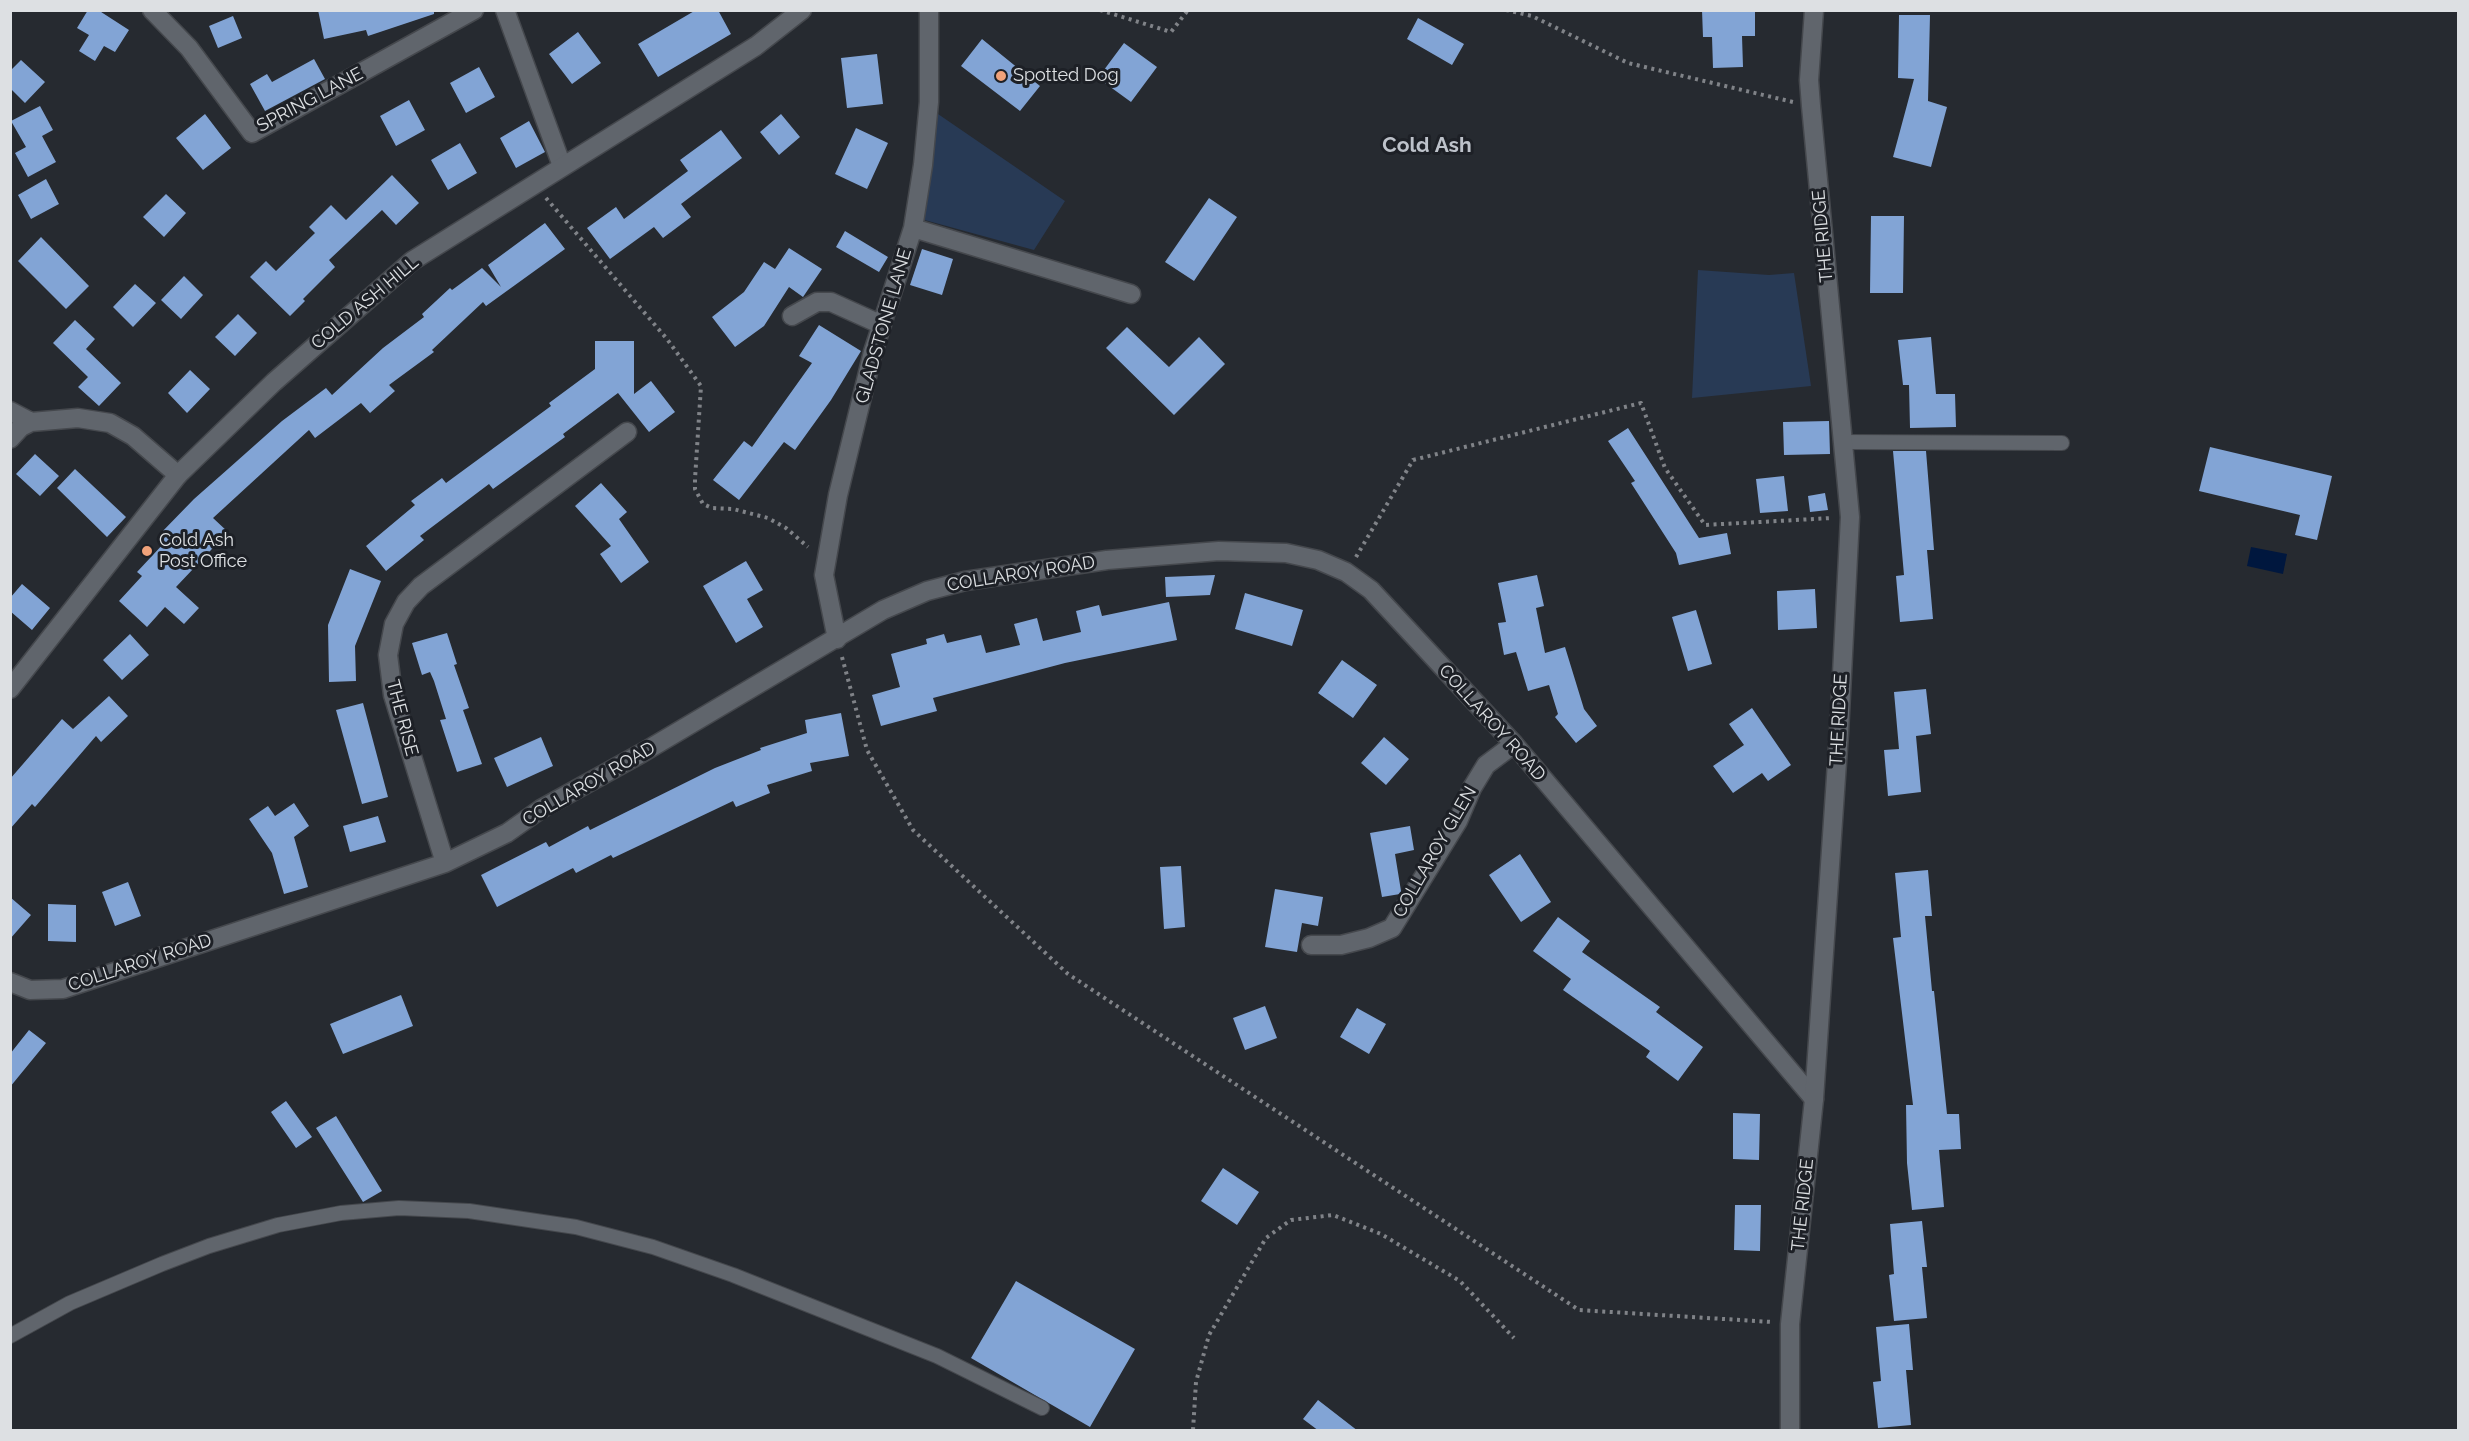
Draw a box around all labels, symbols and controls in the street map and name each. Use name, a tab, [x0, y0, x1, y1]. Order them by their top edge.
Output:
street label: SPRING LANE	[253, 63, 367, 137]
place label: Spotted Dog	[1013, 65, 1119, 87]
marker: Spotted Dog	[994, 69, 1008, 83]
district label: Cold Ash	[1382, 133, 1472, 159]
street label: THE RIDGE	[1808, 189, 1838, 283]
street label: GLADSTONE LANE	[852, 246, 916, 406]
street label: COLD ASH HILL	[307, 252, 423, 354]
place label: Cold Ash Post Office	[159, 530, 247, 572]
marker: Cold Ash Post Office	[140, 544, 154, 558]
street label: COLLAROY ROAD	[946, 552, 1096, 596]
street label: COLLAROY ROAD	[1434, 660, 1550, 786]
street label: THE RIDGE	[1826, 673, 1852, 767]
street label: THE RISE	[381, 678, 423, 758]
street label: COLLAROY ROAD	[519, 737, 659, 831]
street label: COLLAROY GLEN	[1389, 783, 1481, 921]
street label: COLLAROY ROAD	[66, 930, 214, 996]
street label: THE RIDGE	[1787, 1158, 1819, 1252]

